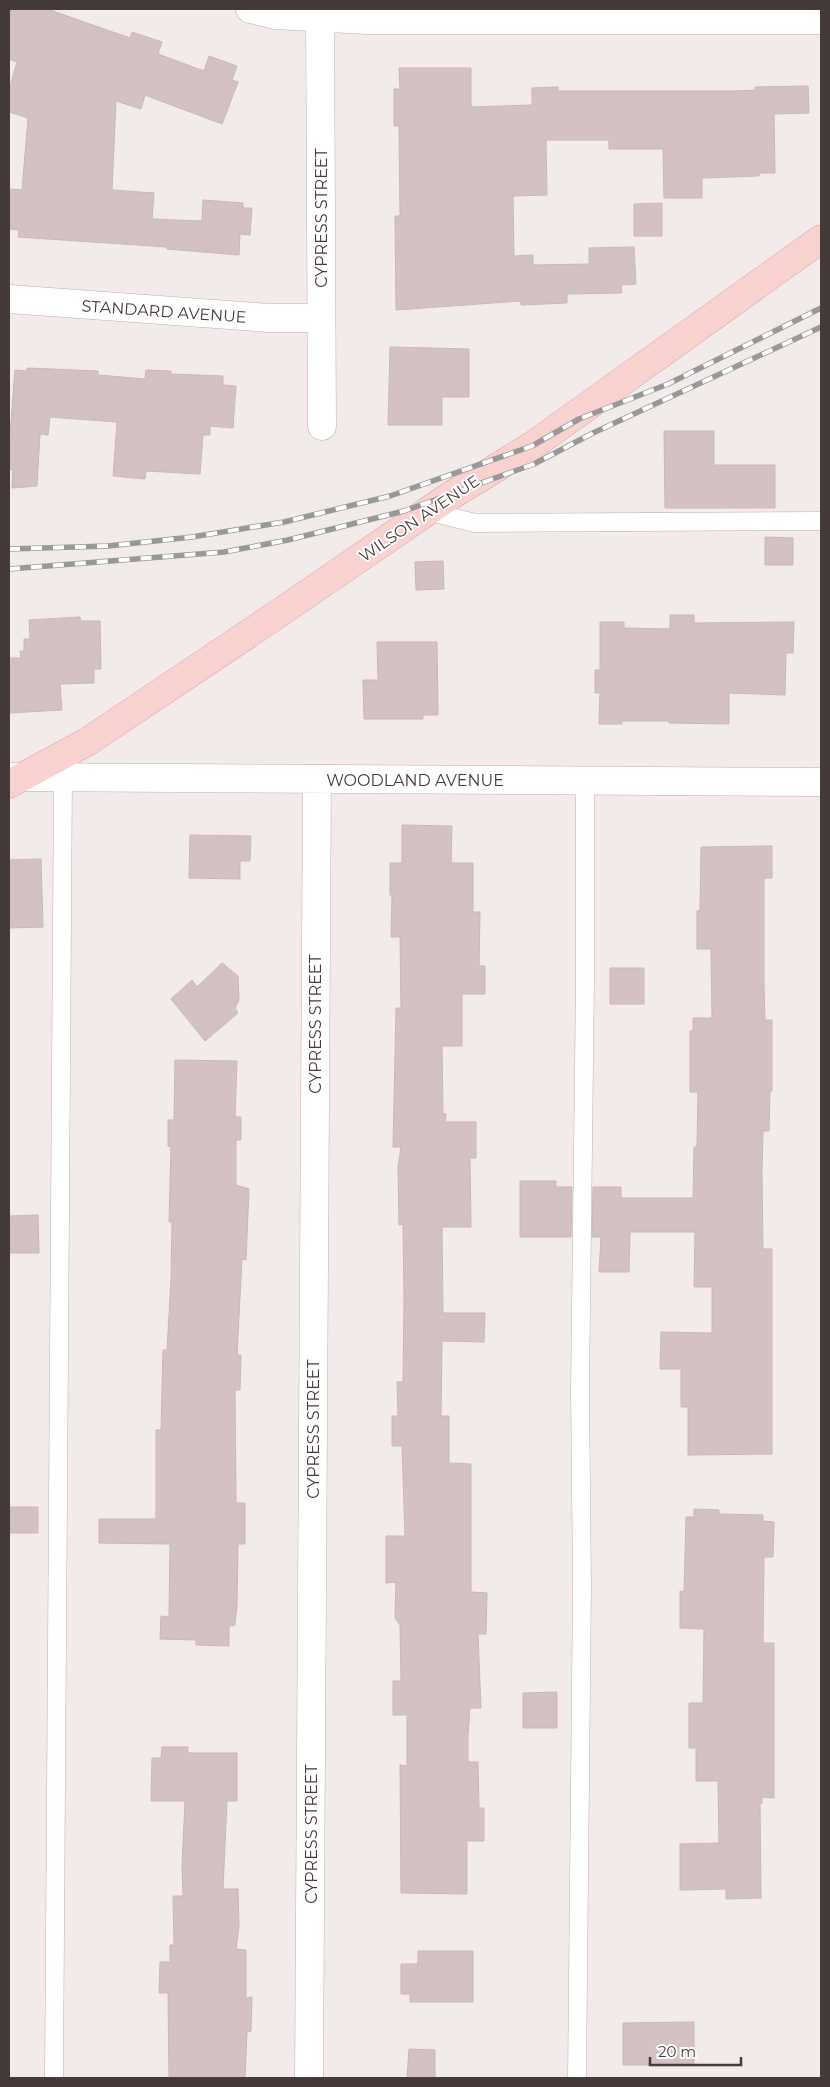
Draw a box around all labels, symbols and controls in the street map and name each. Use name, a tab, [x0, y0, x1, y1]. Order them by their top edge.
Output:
street label: CYPRESS STREET	[312, 147, 331, 288]
street label: STANDARD AVENUE	[81, 296, 247, 327]
street label: WILSON AVENUE	[356, 471, 483, 566]
street label: WOODLAND AVENUE	[326, 771, 504, 790]
street label: CYPRESS STREET	[306, 953, 325, 1094]
street label: CYPRESS STREET	[304, 1358, 323, 1499]
street label: CYPRESS STREET	[302, 1763, 321, 1904]
scale bar	[650, 2034, 741, 2066]
text: 20 m	[658, 2042, 696, 2061]

